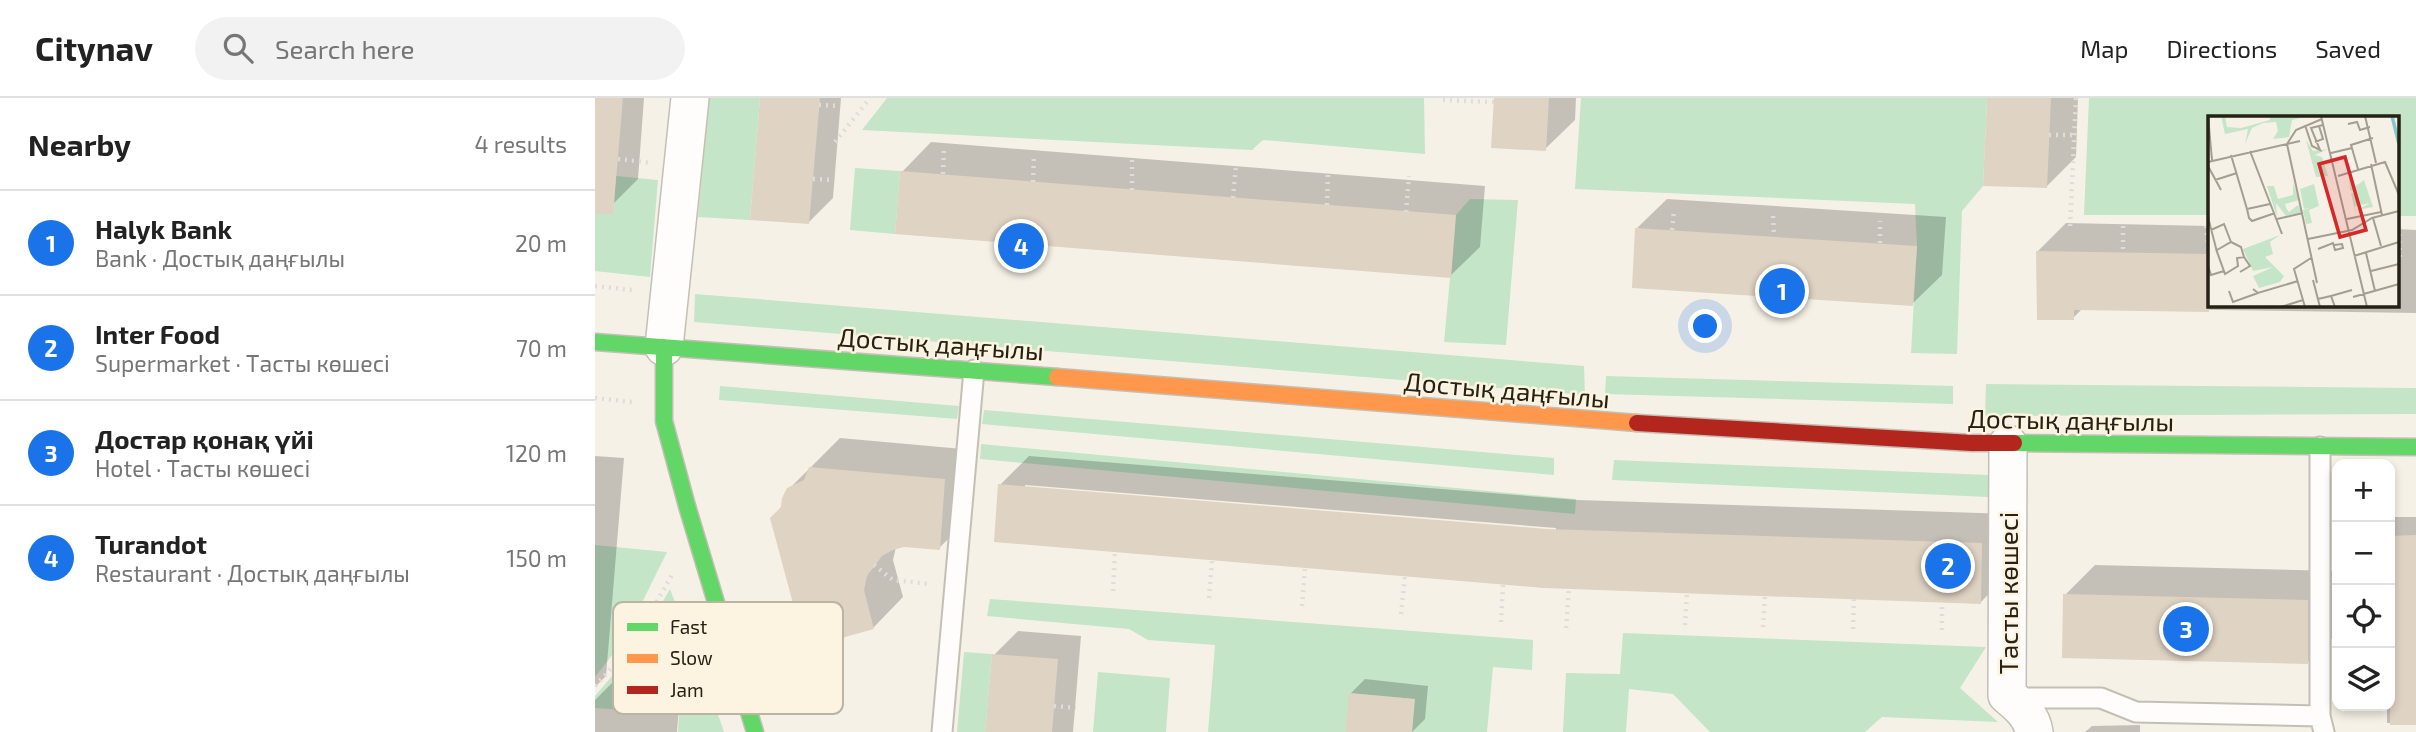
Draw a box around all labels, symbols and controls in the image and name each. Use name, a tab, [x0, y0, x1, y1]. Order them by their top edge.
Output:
search box	[195, 17, 685, 80]
text: Citynav	[35, 28, 153, 68]
icon: search	[219, 29, 257, 67]
text: Search here	[275, 33, 415, 64]
text: Map	[2080, 34, 2128, 63]
text: Directions	[2166, 34, 2277, 63]
text: Saved	[2315, 34, 2381, 63]
inset map	[2208, 116, 2399, 306]
text: Nearby	[28, 126, 131, 162]
text: 4 results	[475, 130, 567, 158]
text: Halyk Bank	[95, 213, 232, 244]
pin: 4	[998, 220, 1044, 272]
text: 1	[46, 229, 56, 257]
text: 20 m	[515, 229, 567, 257]
text: Bank · Достық даңғылы	[95, 244, 345, 272]
pin: 1	[1759, 265, 1805, 317]
your location	[1688, 309, 1722, 343]
text: Inter Food	[95, 318, 220, 349]
street label: Достық даңғылы	[837, 320, 1045, 366]
text: 2	[44, 334, 58, 362]
text: 70 m	[516, 334, 567, 362]
text: Supermarket · Тасты көшесі	[95, 349, 390, 377]
street label: Достық даңғылы	[1403, 365, 1611, 413]
street label: Достық даңғылы	[1968, 402, 2174, 436]
text: Достар қонақ үйі	[95, 423, 314, 454]
text: 3	[44, 439, 58, 467]
text: 120 m	[506, 439, 567, 467]
text: Hotel · Тасты көшесі	[95, 454, 310, 482]
map controls	[2332, 459, 2395, 711]
button: +	[2332, 459, 2395, 522]
street label: Тасты көшесі	[1992, 512, 2023, 674]
button: −	[2332, 522, 2395, 585]
text: Turandot	[95, 528, 207, 559]
pin: 2	[1925, 540, 1971, 592]
text: 4	[44, 544, 58, 572]
text: 150 m	[506, 544, 567, 572]
text: Restaurant · Достық даңғылы	[95, 559, 410, 587]
button: locate	[2332, 585, 2395, 648]
legend	[613, 602, 843, 714]
pin: 3	[2163, 603, 2209, 655]
text: Fast	[670, 615, 707, 638]
text: Slow	[670, 646, 713, 669]
button: layers	[2332, 648, 2395, 711]
text: Jam	[670, 678, 704, 701]

